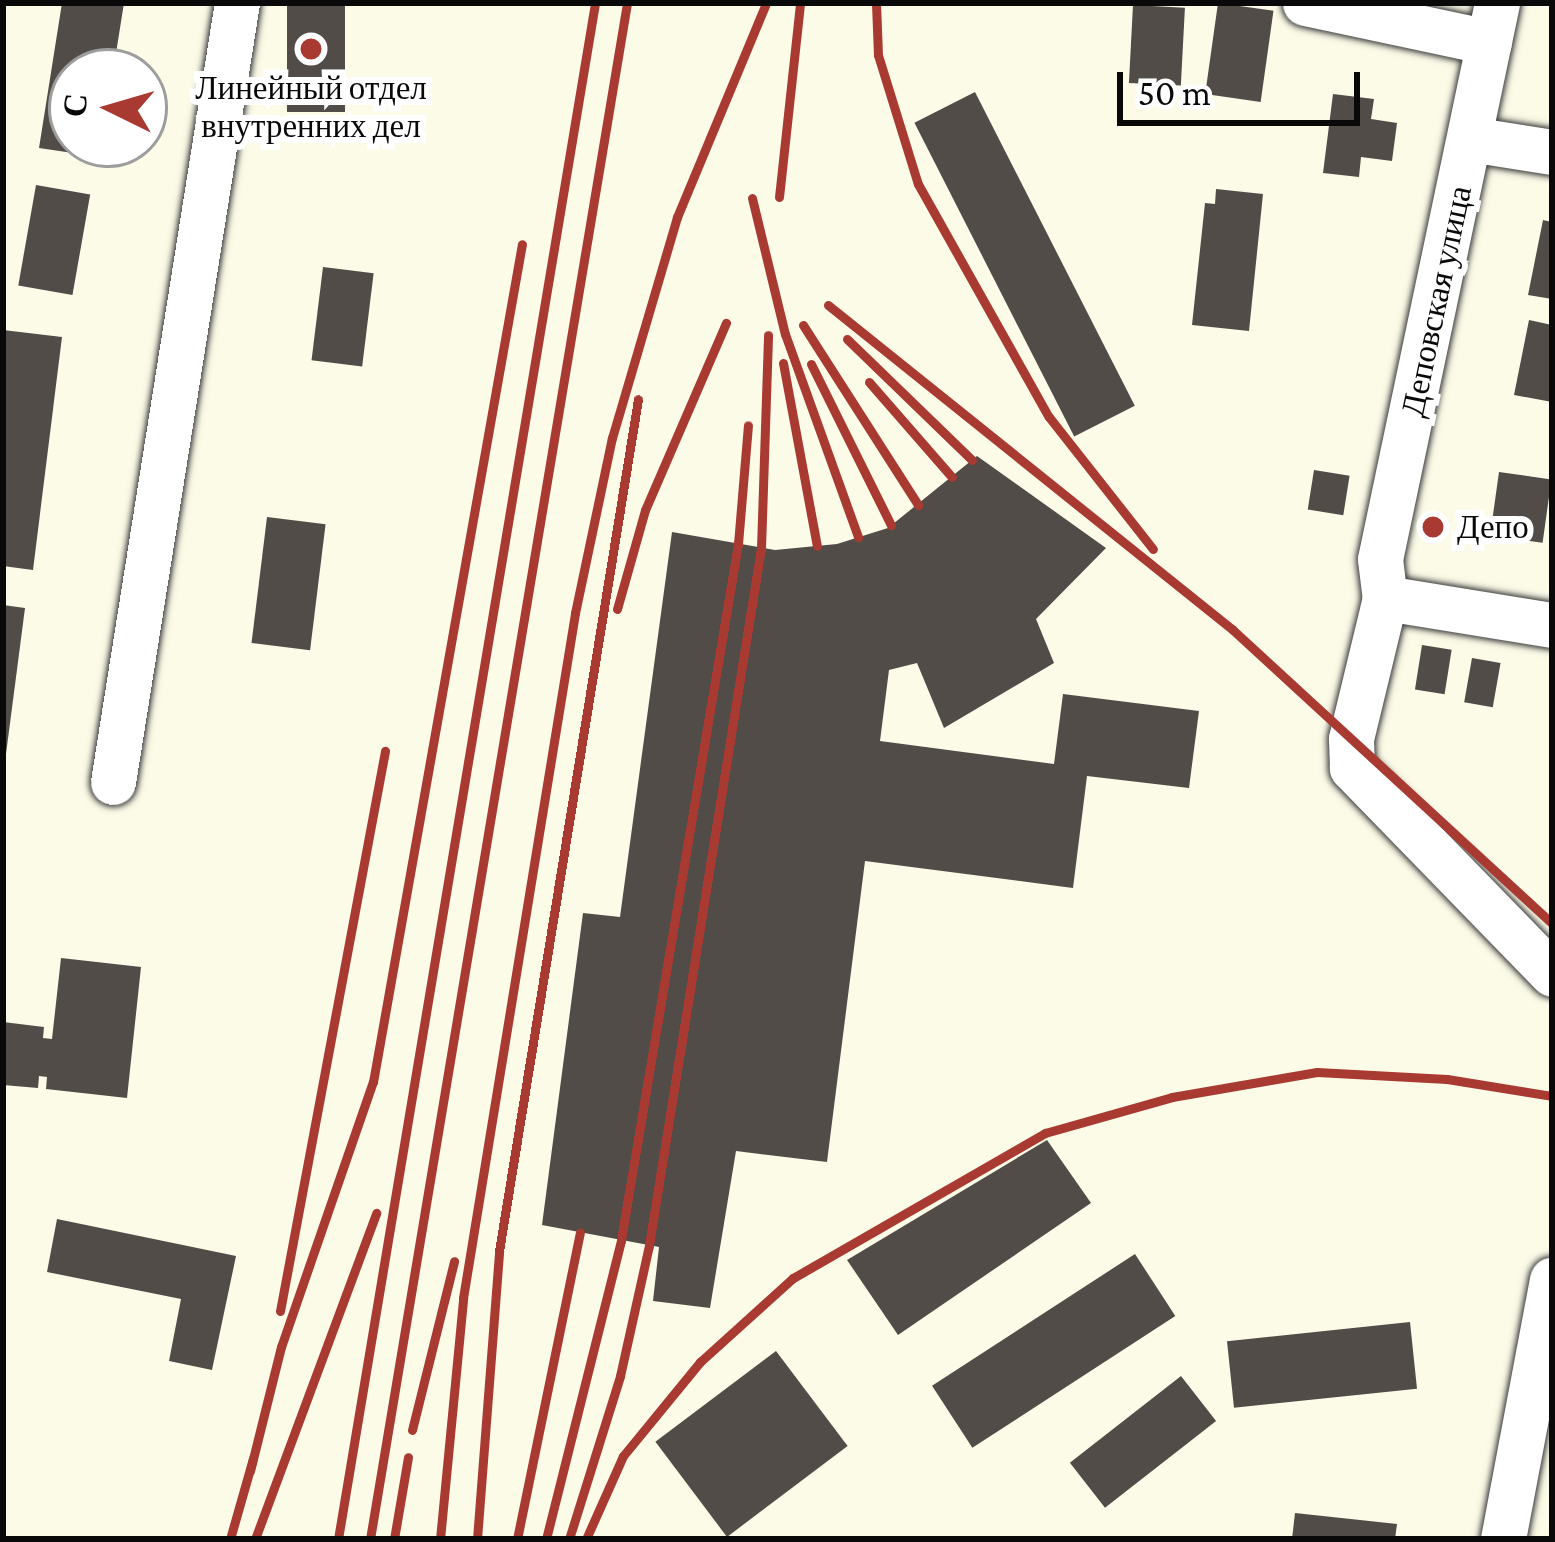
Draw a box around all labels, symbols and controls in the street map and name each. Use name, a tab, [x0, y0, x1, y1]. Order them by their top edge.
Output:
marker: Линейный отдел внутренних дел	[298, 36, 324, 62]
north arrow	[48, 48, 168, 168]
scale bar	[1123, 48, 1366, 122]
place label: Линейный отдел внутренних дел	[195, 68, 427, 146]
text: 50 m	[1138, 73, 1211, 113]
text: С	[55, 92, 94, 119]
street label: Деповская улица	[1392, 182, 1480, 420]
place label: Депо	[1457, 507, 1529, 547]
marker: Депо	[1420, 514, 1446, 540]

